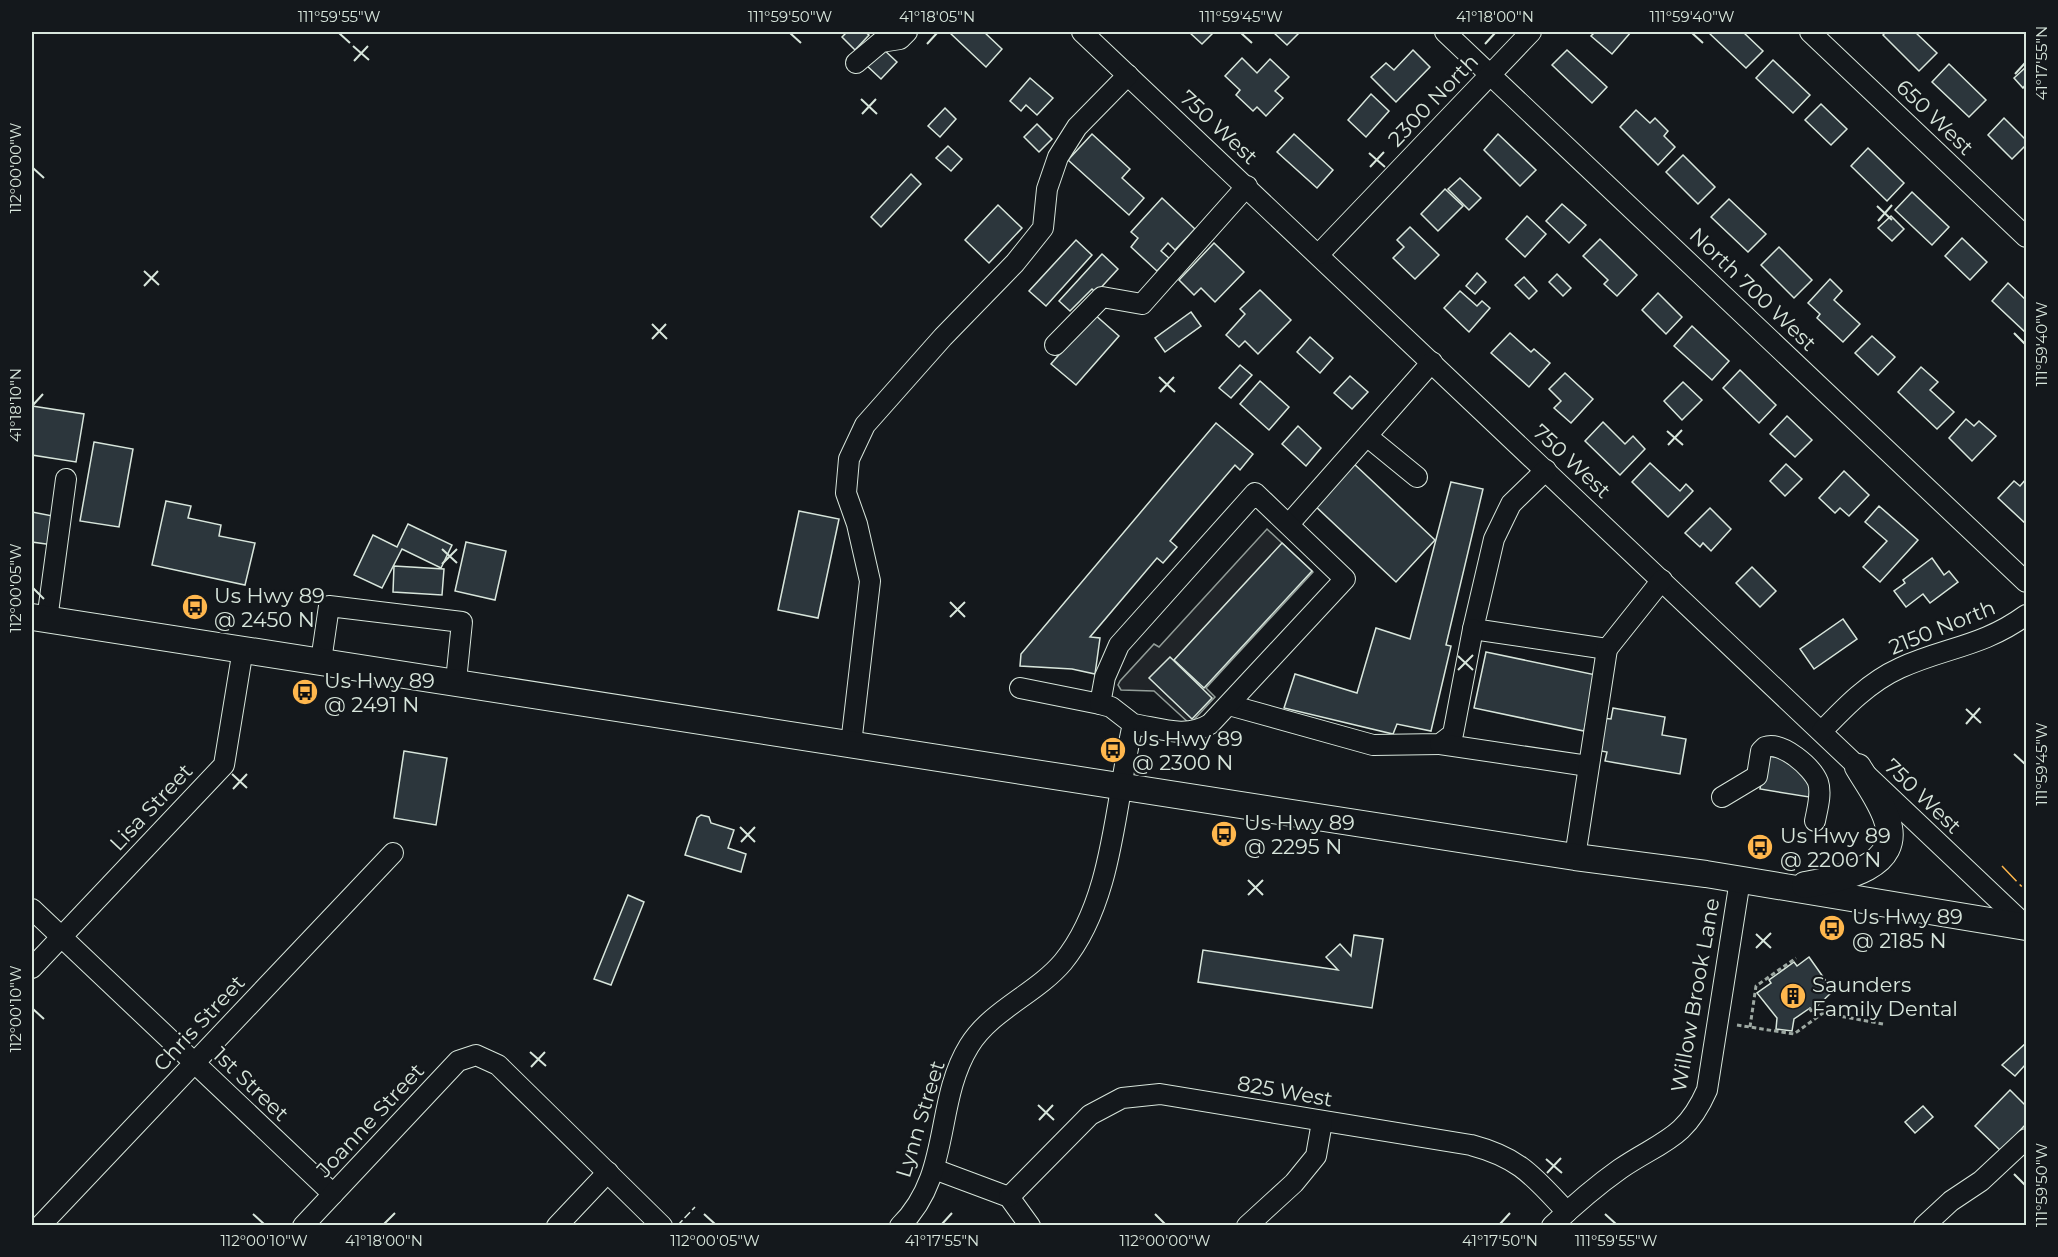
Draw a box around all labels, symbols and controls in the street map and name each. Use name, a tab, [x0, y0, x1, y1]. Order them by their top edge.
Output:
text: 111°59'55"W	[298, 7, 381, 26]
text: 111°59'50"W	[748, 7, 832, 26]
text: 41°18'05"N	[899, 7, 975, 26]
text: 111°59'45"W	[1199, 7, 1283, 26]
text: 41°18'00"N	[1456, 7, 1534, 26]
text: 111°59'40"W	[1649, 7, 1735, 26]
text: 41°17'55"N	[2032, 26, 2051, 100]
street label: 2300 North	[1383, 49, 1483, 151]
street label: 650 West	[1891, 74, 1979, 160]
street label: 750 West	[1175, 85, 1263, 169]
text: 112°00'00"W	[6, 122, 25, 214]
street label: North 700 West	[1685, 222, 1821, 356]
text: 111°59'40"W	[2032, 301, 2051, 387]
text: 41°18'10"N	[6, 368, 25, 442]
street label: 750 West	[1528, 419, 1616, 503]
text: 112°00'05"W	[6, 543, 25, 633]
place label: Us Hwy 89 @ 2450 N	[214, 583, 325, 632]
bus stop icon: Us Hwy 89 @ 2450 N	[180, 592, 210, 622]
street label: 2150 North	[1885, 594, 1999, 660]
place label: Us Hwy 89 @ 2491 N	[324, 668, 435, 717]
bus stop icon: Us Hwy 89 @ 2491 N	[290, 677, 320, 707]
text: 111°59'45"W	[2032, 722, 2051, 806]
place label: Us Hwy 89 @ 2300 N	[1132, 726, 1243, 775]
bus stop icon: Us Hwy 89 @ 2300 N	[1098, 735, 1128, 765]
street label: 750 West	[1879, 753, 1967, 839]
street label: Lisa Street	[104, 758, 198, 856]
place label: Us Hwy 89 @ 2295 N	[1244, 810, 1355, 859]
bus stop icon: Us Hwy 89 @ 2295 N	[1209, 819, 1239, 849]
place label: Us Hwy 89 @ 2200 N	[1780, 823, 1891, 872]
bus stop icon: Us Hwy 89 @ 2200 N	[1745, 832, 1775, 862]
street label: Willow Brook Lane	[1666, 896, 1724, 1094]
place label: Us Hwy 89 @ 2185 N	[1852, 904, 1963, 953]
bus stop icon: Us Hwy 89 @ 2185 N	[1817, 913, 1847, 943]
text: 112°00'10"W	[6, 965, 25, 1053]
street label: Chris Street	[148, 970, 250, 1076]
place label: Saunders Family Dental	[1812, 972, 1958, 1021]
building icon: Saunders Family Dental	[1778, 981, 1808, 1011]
street label: 1st Street	[208, 1042, 294, 1126]
street label: Lynn Street	[890, 1057, 950, 1181]
street label: Joanne Street	[310, 1058, 429, 1183]
street label: 825 West	[1235, 1070, 1335, 1112]
text: 111°59'50"W	[2032, 1143, 2051, 1227]
text: 112°00'10"W	[220, 1231, 308, 1250]
text: 41°18'00"N	[345, 1231, 423, 1250]
text: 112°00'05"W	[670, 1231, 760, 1250]
text: 41°17'55"N	[905, 1231, 979, 1250]
text: 112°00'00"W	[1119, 1231, 1211, 1250]
text: 41°17'50"N	[1462, 1231, 1538, 1250]
text: 111°59'55"W	[1575, 1231, 1658, 1250]

